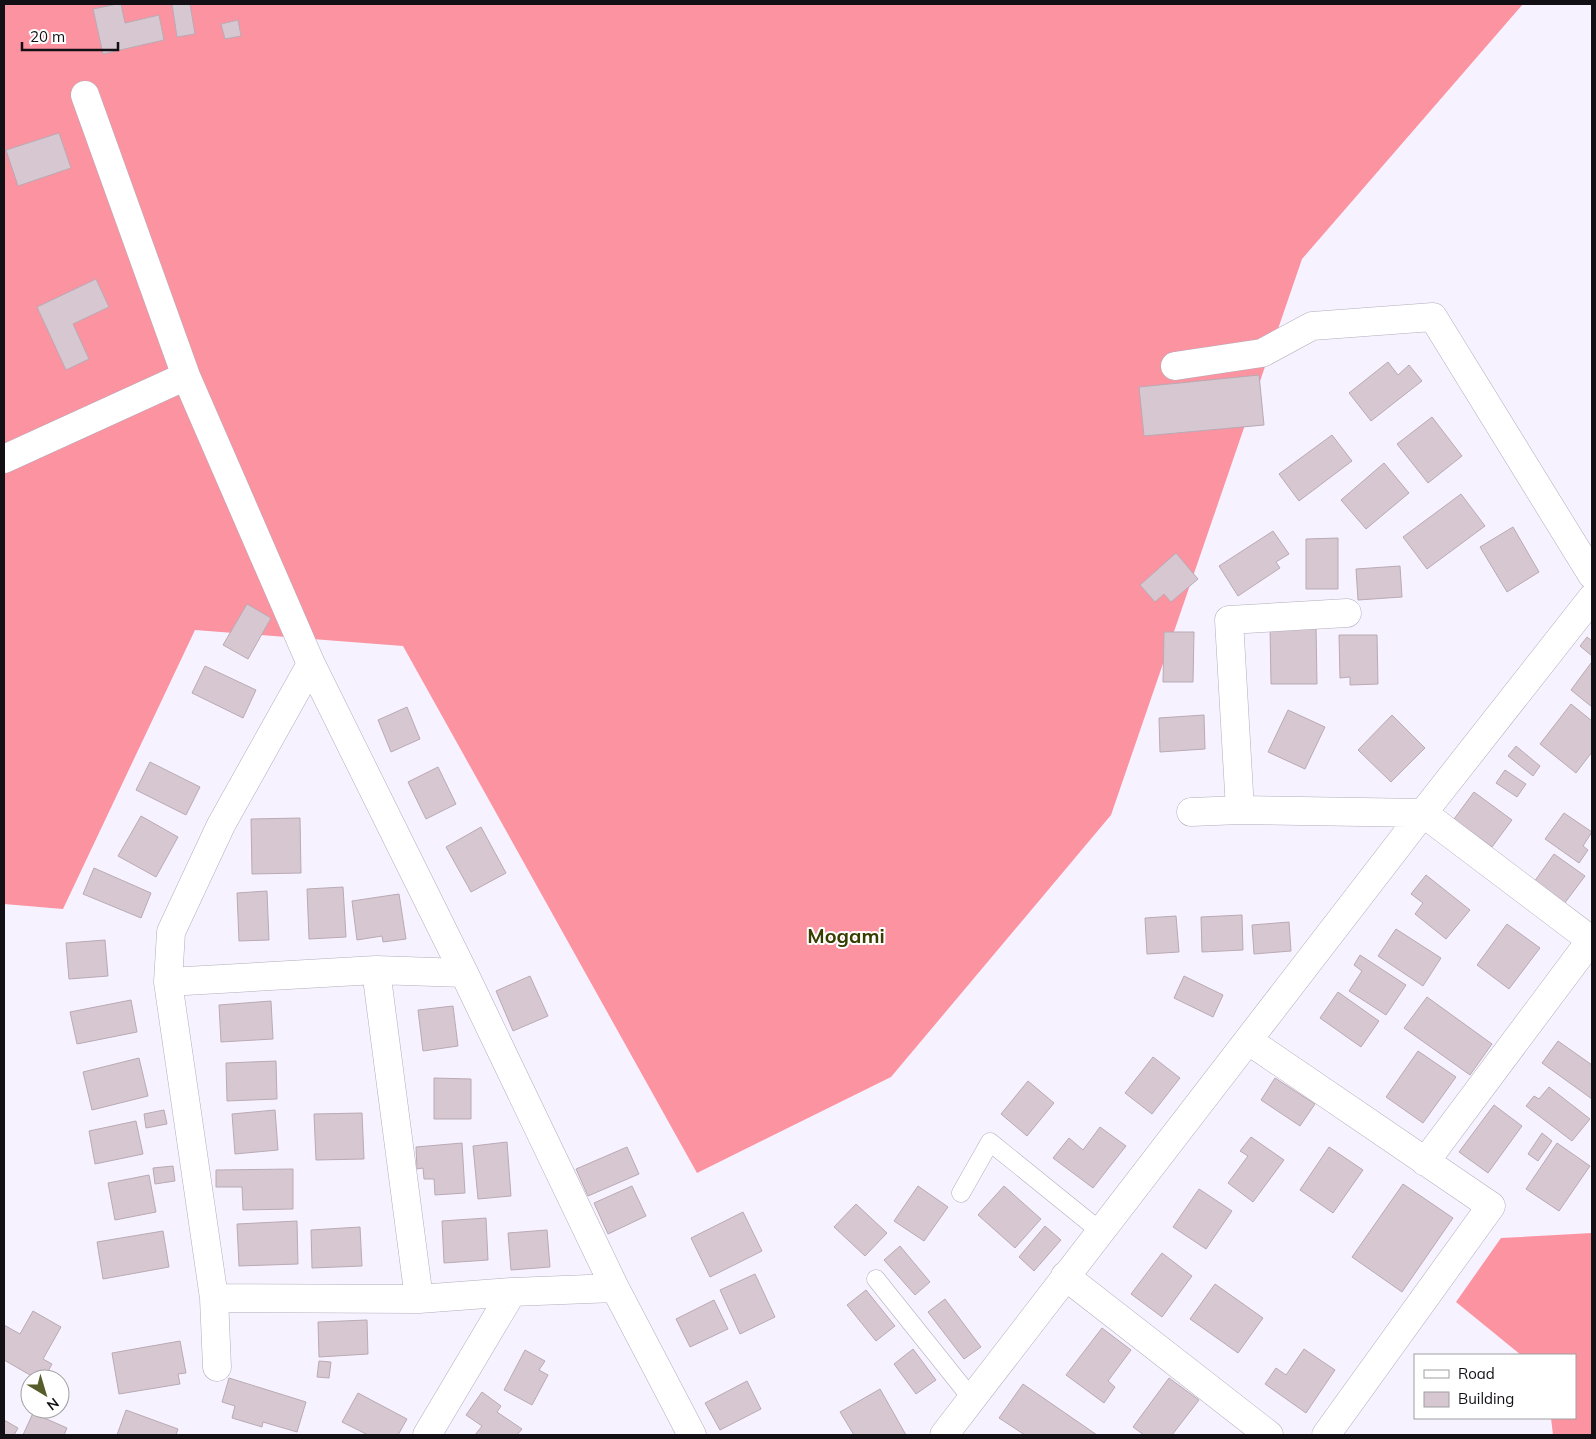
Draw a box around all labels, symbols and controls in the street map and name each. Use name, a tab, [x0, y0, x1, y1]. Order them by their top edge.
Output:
scale bar	[22, 20, 119, 52]
text: 20 m	[30, 27, 65, 46]
district label: Mogami	[807, 923, 885, 948]
legend	[1414, 1354, 1576, 1419]
text: Road	[1458, 1364, 1495, 1383]
north arrow	[20, 1369, 70, 1419]
text: Building	[1458, 1389, 1514, 1408]
text: N	[43, 1394, 63, 1415]

